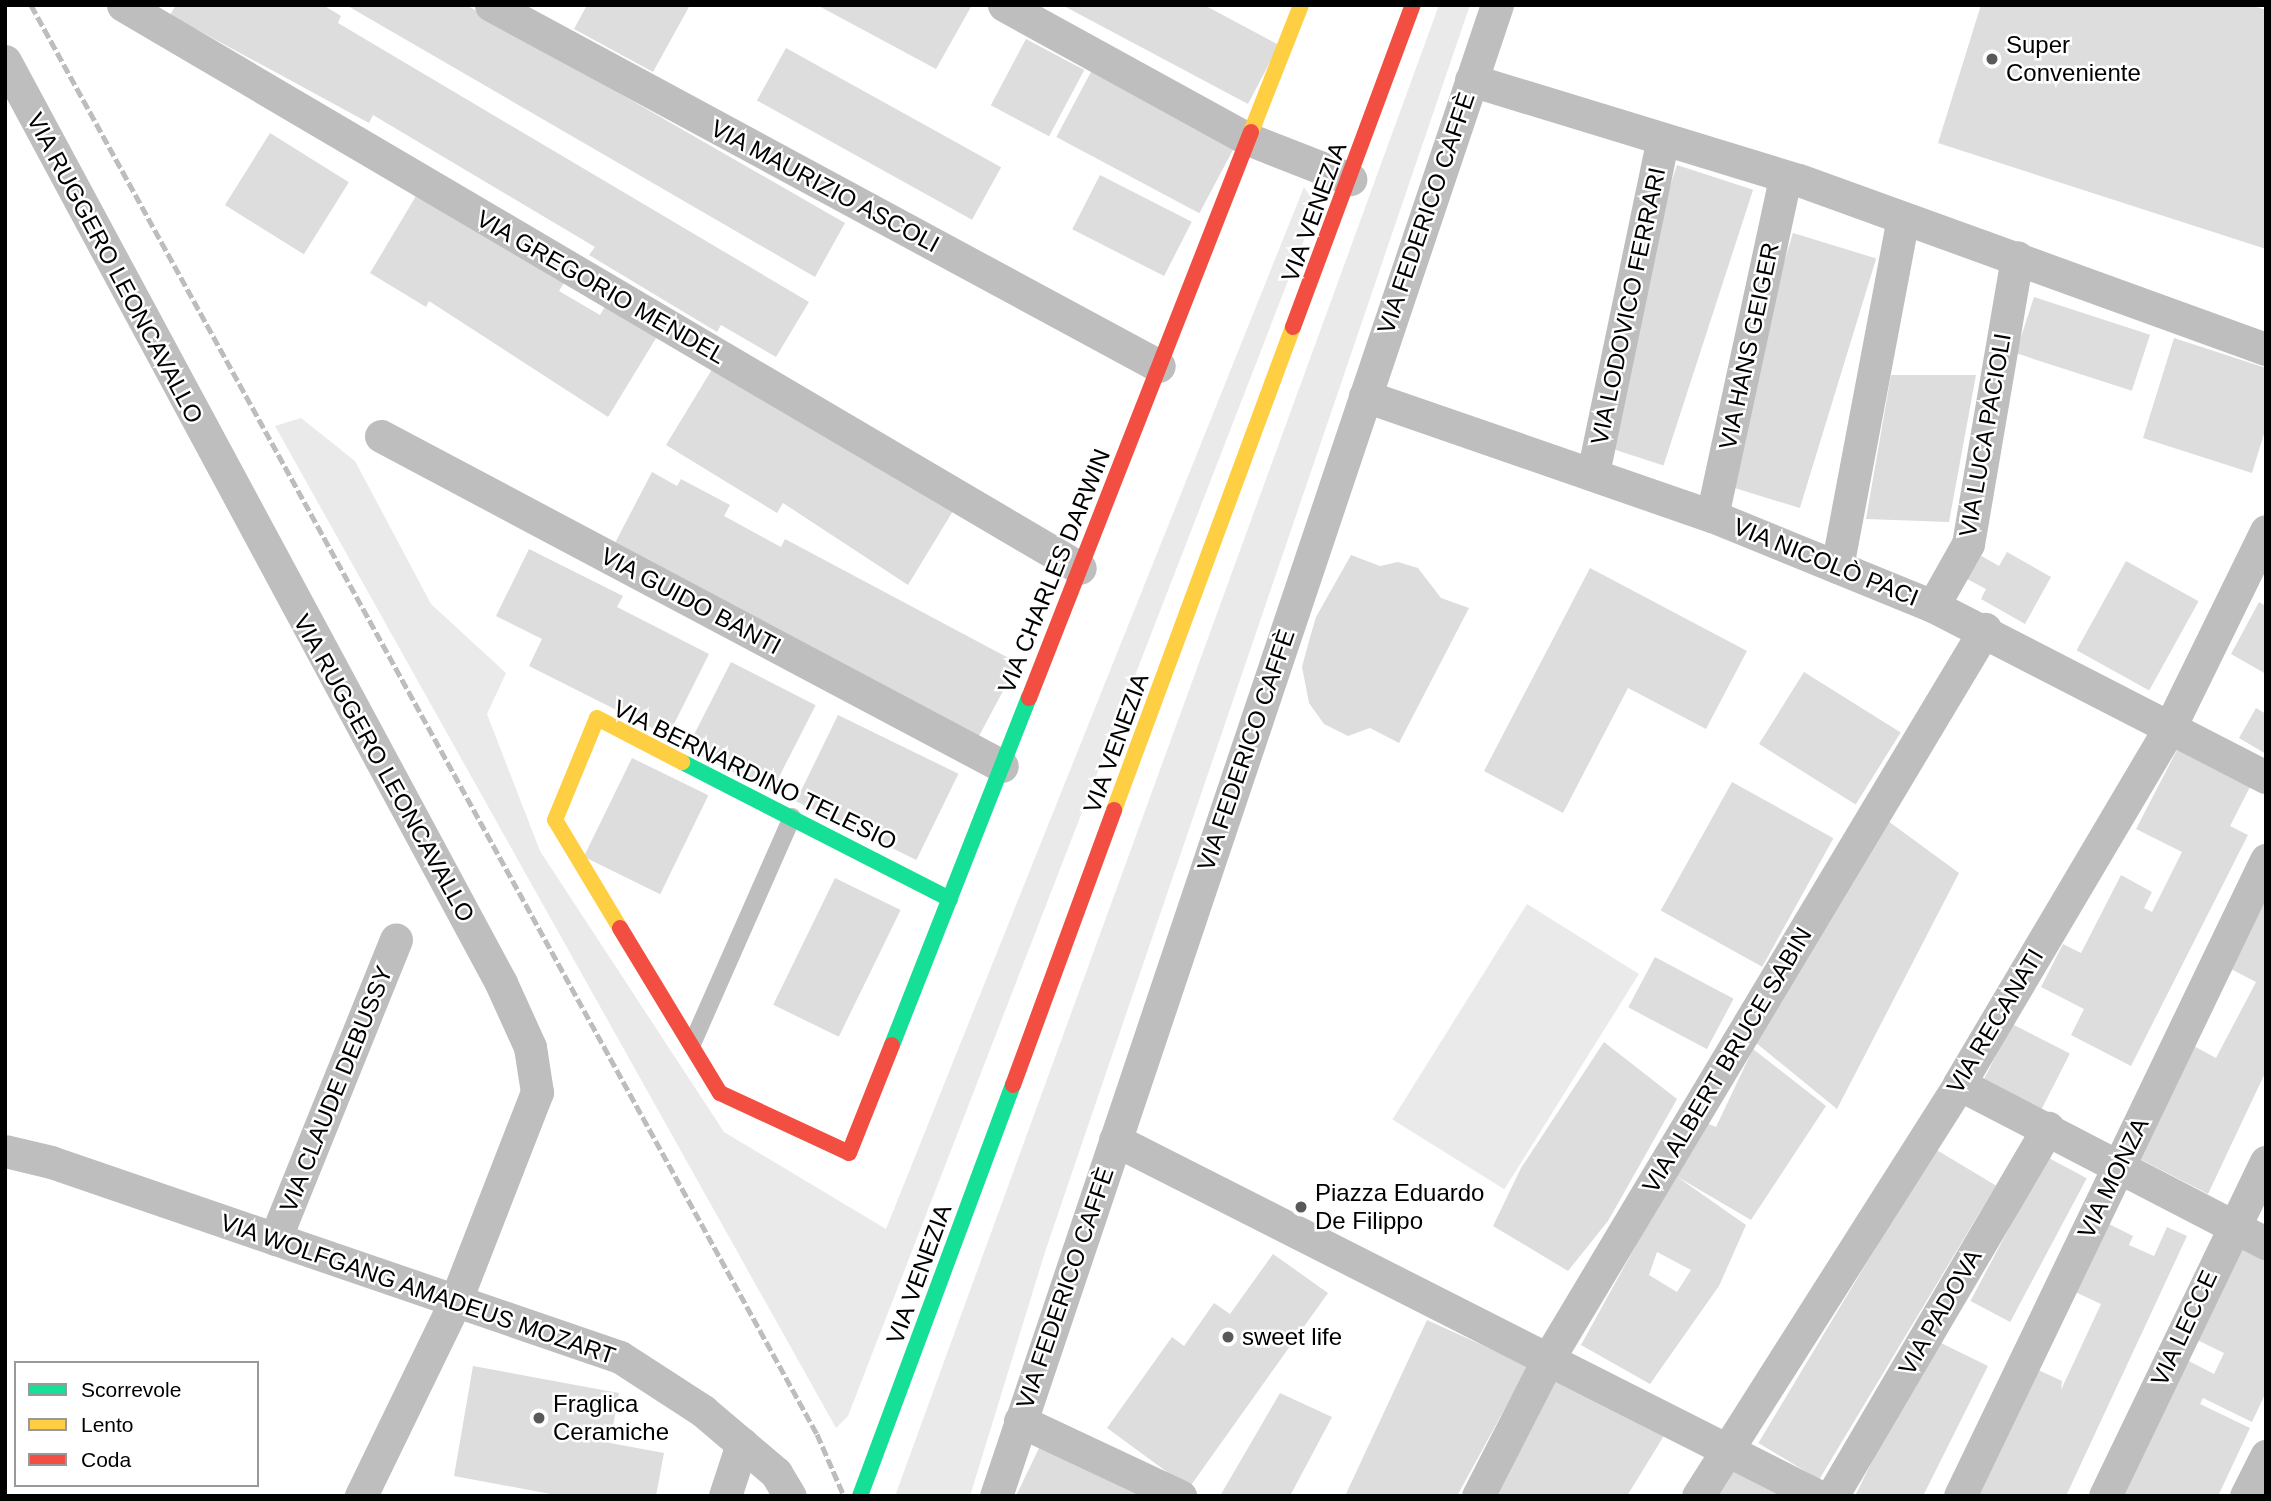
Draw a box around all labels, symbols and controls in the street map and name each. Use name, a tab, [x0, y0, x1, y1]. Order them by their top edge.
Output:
place label: Super Conveniente	[2006, 31, 2141, 87]
marker: Super Conveniente	[1984, 51, 2000, 67]
street label: VIA FEDERICO CAFFÈ	[1371, 88, 1481, 338]
street label: VIA RUGGERO LEONCAVALLO	[20, 107, 210, 429]
street label: VIA MAURIZIO ASCOLI	[705, 113, 945, 259]
street label: VIA VENEZIA	[1275, 138, 1353, 286]
street label: VIA LODOVICO FERRARI	[1584, 164, 1672, 448]
street label: VIA GREGORIO MENDEL	[471, 204, 731, 370]
street label: VIA HANS GEIGER	[1713, 239, 1785, 453]
street label: VIA LUCA PACIOLI	[1953, 330, 2017, 540]
street label: VIA CHARLES DARWIN	[992, 444, 1116, 698]
street label: VIA NICOLÒ PACI	[1729, 512, 1923, 612]
street label: VIA GUIDO BANTI	[595, 541, 787, 661]
street label: VIA RUGGERO LEONCAVALLO	[287, 609, 481, 927]
street label: VIA FEDERICO CAFFÈ	[1191, 625, 1301, 875]
street label: VIA VENEZIA	[1077, 669, 1155, 817]
street label: VIA BERNARDINO TELESIO	[608, 693, 902, 857]
street label: VIA ALBERT BRUCE SABIN	[1635, 921, 1819, 1199]
street label: VIA RECANATI	[1940, 943, 2050, 1099]
street label: VIA CLAUDE DEBUSSY	[273, 961, 399, 1217]
street label: VIA MONZA	[2071, 1112, 2155, 1244]
street label: VIA FEDERICO CAFFÈ	[1010, 1163, 1120, 1413]
place label: Piazza Eduardo De Filippo	[1315, 1179, 1484, 1235]
marker: Piazza Eduardo De Filippo	[1293, 1199, 1309, 1215]
street label: VIA VENEZIA	[880, 1200, 958, 1348]
street label: VIA WOLFGANG AMADEUS MOZART	[216, 1207, 620, 1371]
street label: VIA PADOVA	[1892, 1243, 1988, 1381]
street label: VIA LECCE	[2144, 1265, 2224, 1391]
place label: sweet life	[1242, 1323, 1342, 1351]
marker: sweet life	[1220, 1329, 1236, 1345]
legend	[14, 1361, 259, 1487]
text: Scorrevole	[81, 1378, 181, 1401]
place label: Fraglica Ceramiche	[553, 1390, 669, 1446]
marker: Fraglica Ceramiche	[531, 1410, 547, 1426]
text: Lento	[81, 1413, 134, 1436]
text: Coda	[81, 1448, 131, 1471]

